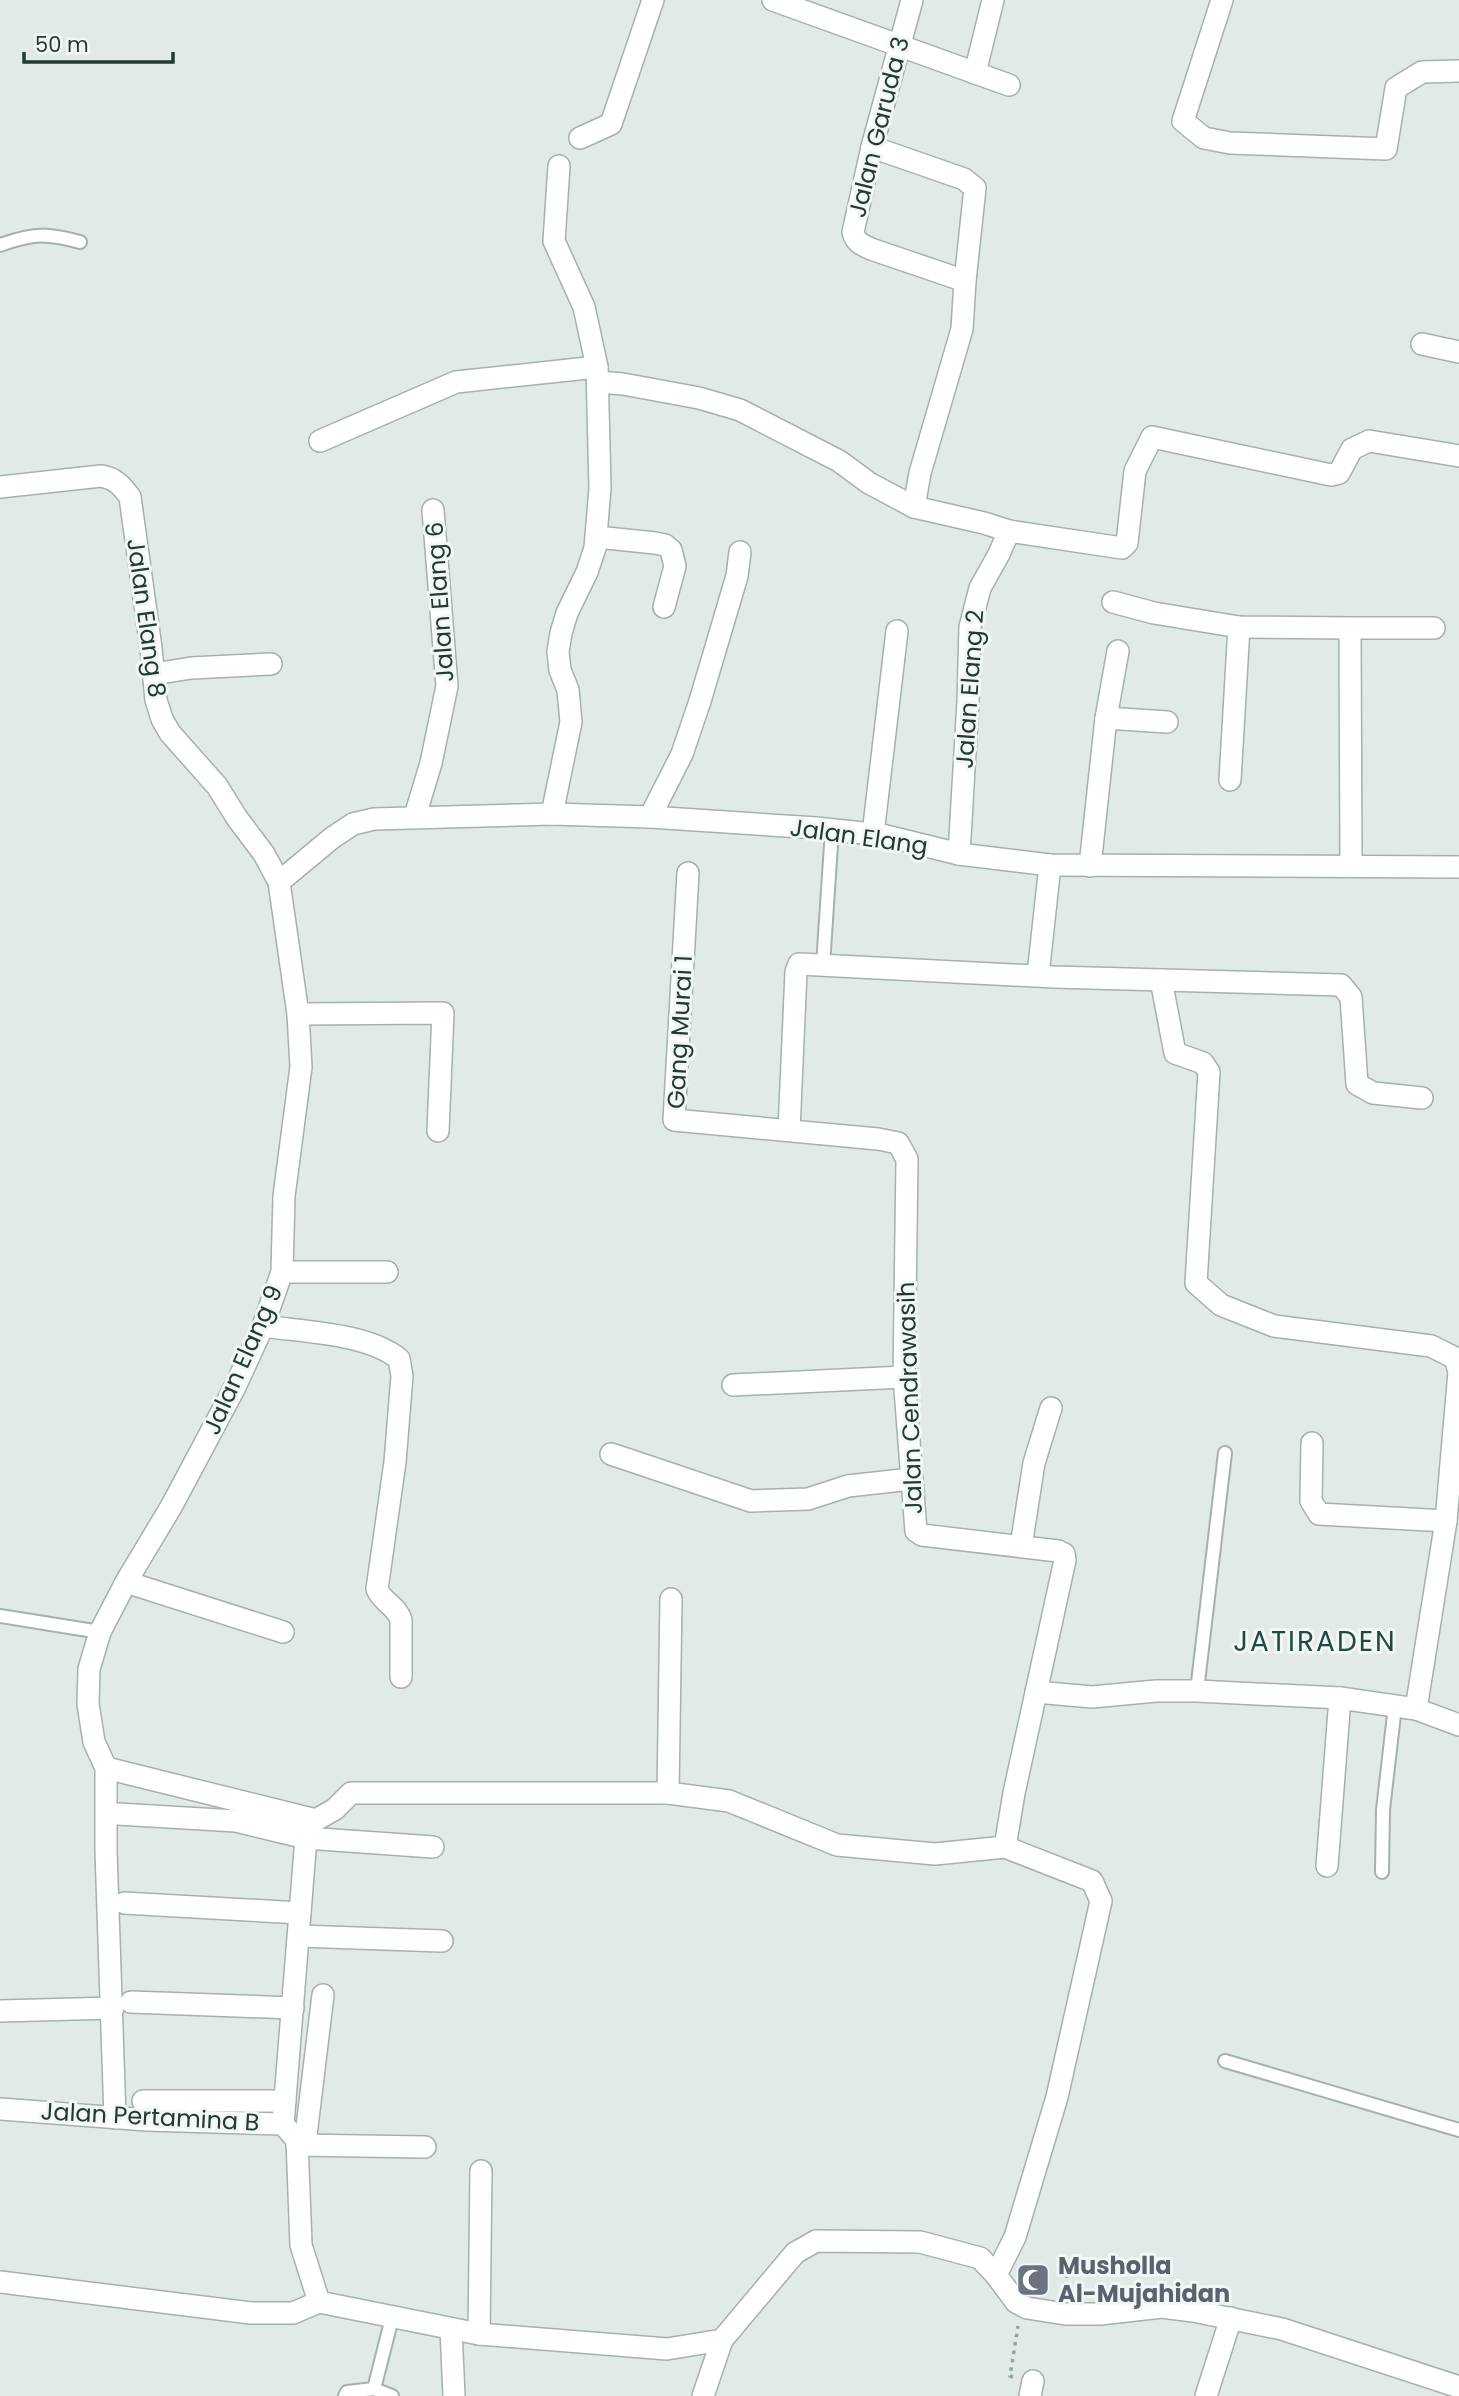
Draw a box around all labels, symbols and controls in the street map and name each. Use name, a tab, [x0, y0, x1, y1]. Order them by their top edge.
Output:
scale bar	[24, 21, 173, 65]
text: 50 m	[35, 30, 89, 59]
street label: Jalan Garuda 3	[840, 33, 917, 221]
street label: Jalan Elang 6	[417, 521, 462, 683]
street label: Jalan Elang 8	[119, 536, 174, 700]
street label: Jalan Elang 2	[947, 608, 992, 769]
street label: Jalan Elang	[788, 811, 930, 863]
street label: Gang Murai 1	[659, 954, 700, 1110]
street label: Jalan Elang 9	[195, 1280, 290, 1440]
street label: Jalan Cendrawasih	[889, 1281, 930, 1515]
district label: JATIRADEN	[1233, 1622, 1397, 1661]
street label: Jalan Pertamina B	[40, 2094, 260, 2139]
place label: Musholla Al-Mujahidan	[1058, 2249, 1230, 2310]
mosque icon: Musholla Al-Mujahidan	[1014, 2261, 1052, 2299]

